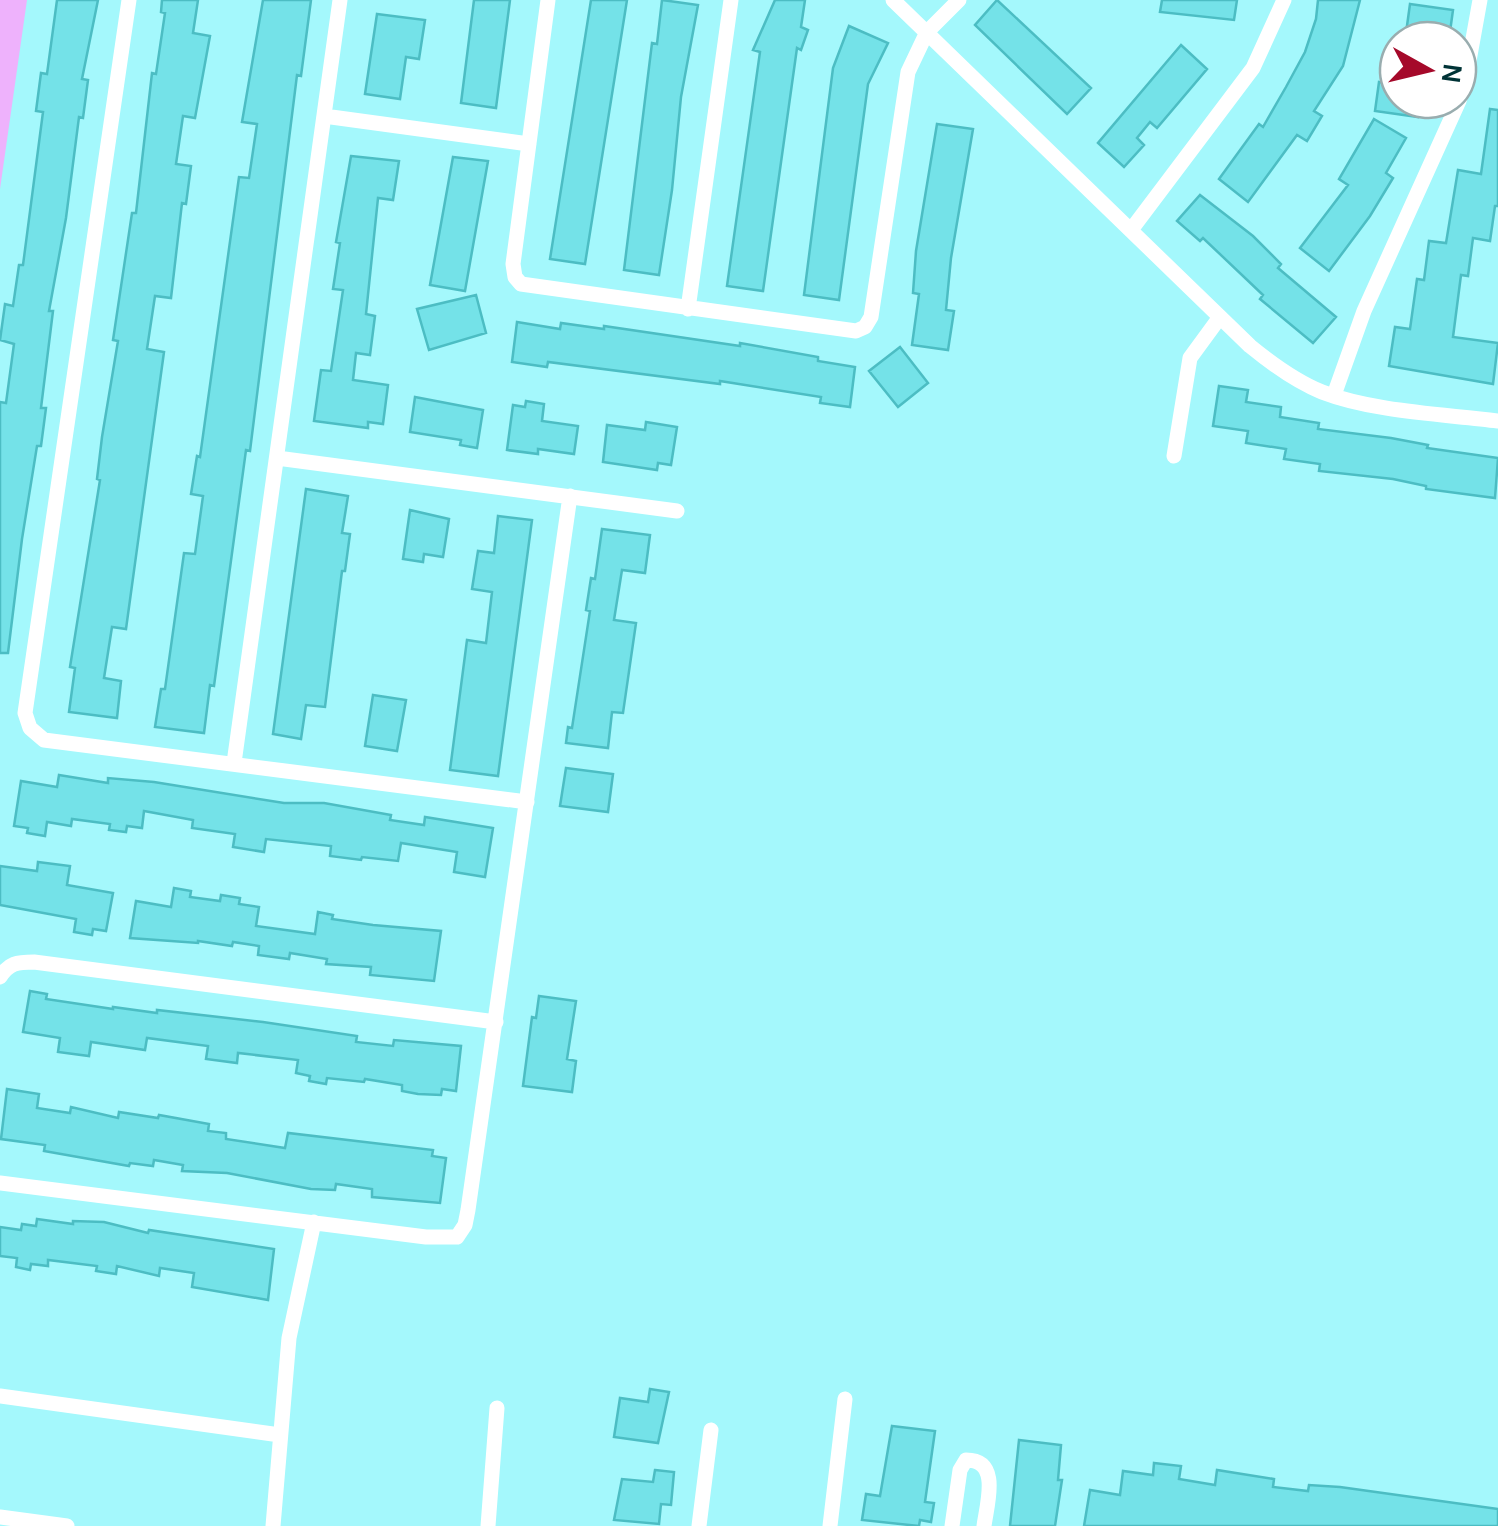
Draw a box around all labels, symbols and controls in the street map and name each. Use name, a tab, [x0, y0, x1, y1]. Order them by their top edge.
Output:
north arrow	[1378, 20, 1478, 120]
text: N	[1435, 61, 1470, 86]

